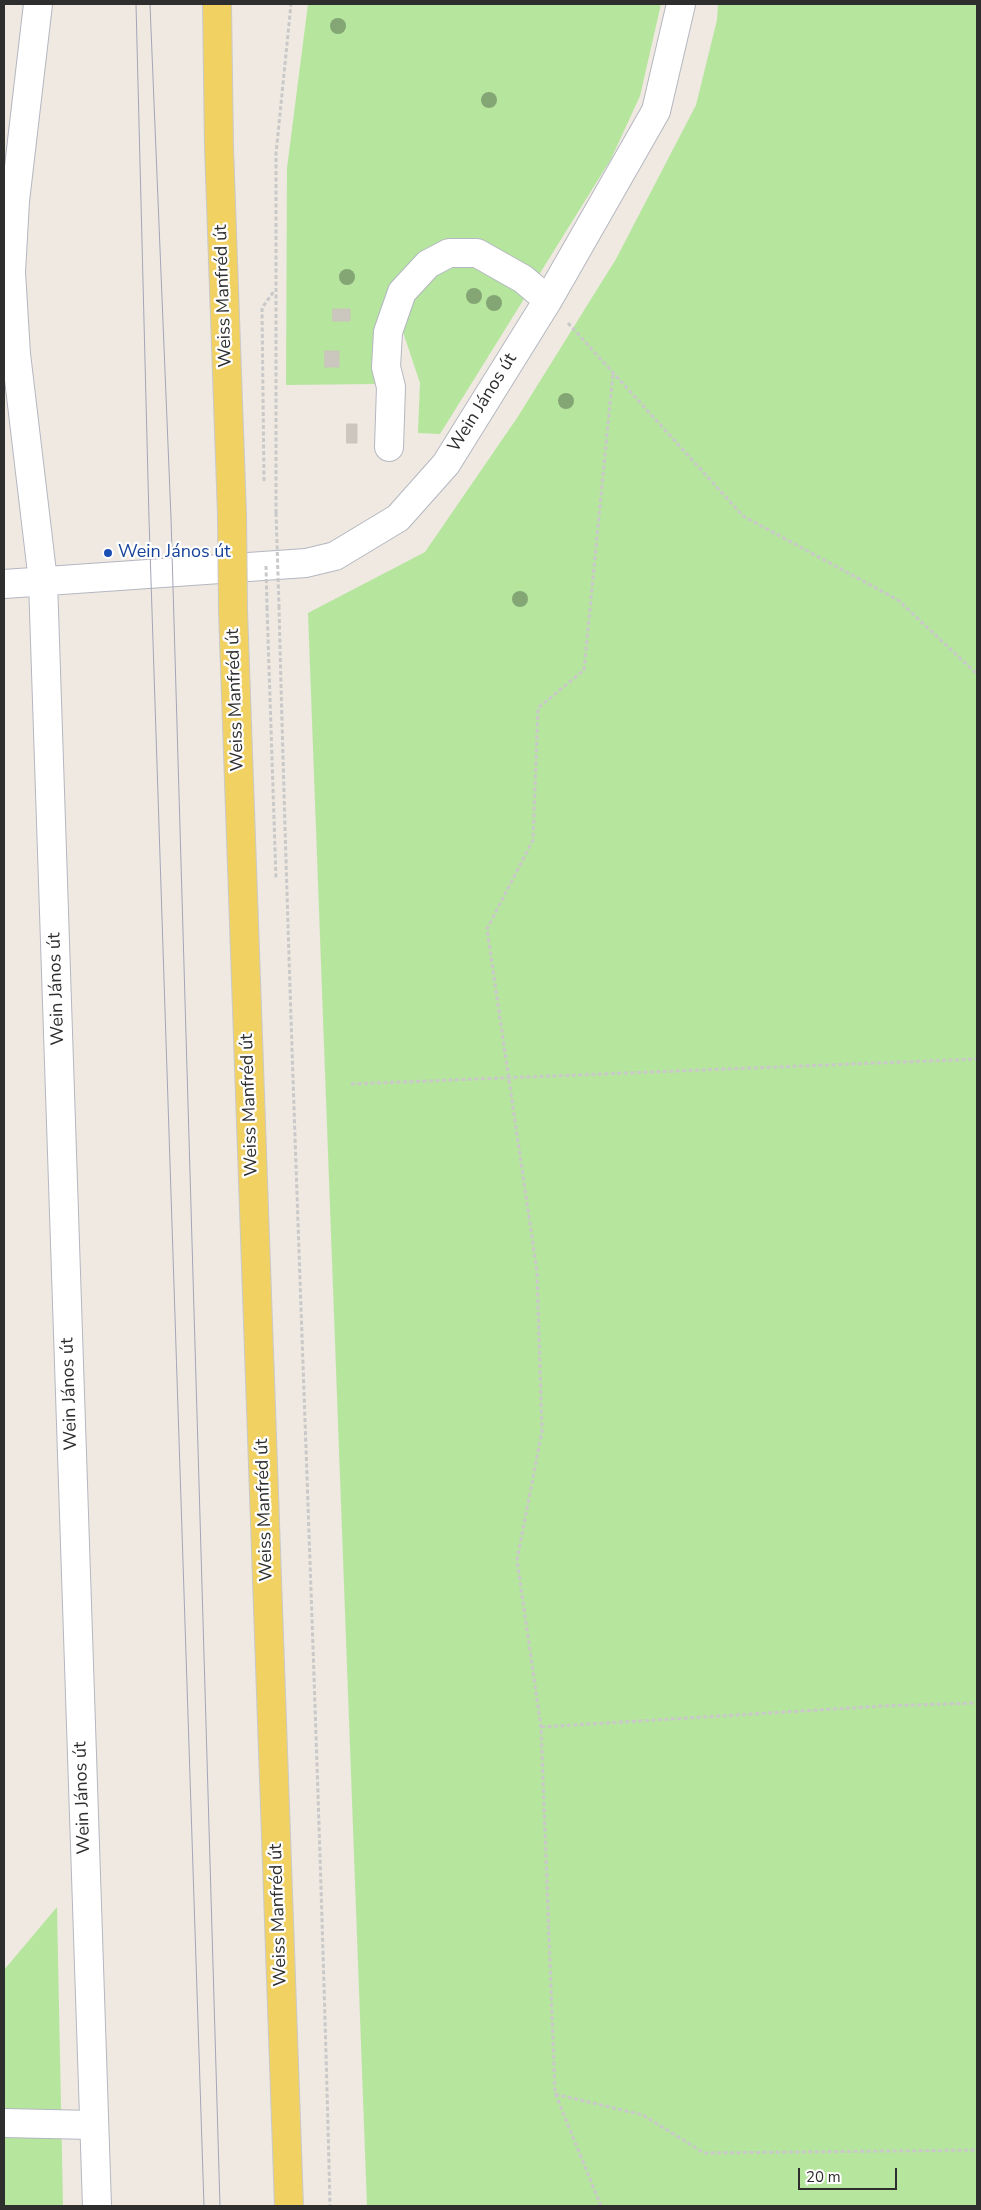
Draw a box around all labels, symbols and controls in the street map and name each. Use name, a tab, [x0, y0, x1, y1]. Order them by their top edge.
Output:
street label: Weiss Manfréd út	[211, 224, 237, 368]
street label: Wein János út	[444, 350, 522, 456]
place label: Wein János út	[118, 542, 231, 564]
marker: Wein János út	[102, 547, 114, 559]
street label: Weiss Manfréd út	[223, 628, 249, 772]
street label: Wein János út	[44, 932, 70, 1046]
street label: Weiss Manfréd út	[237, 1033, 263, 1177]
street label: Wein János út	[57, 1337, 83, 1451]
street label: Weiss Manfréd út	[252, 1438, 278, 1582]
street label: Wein János út	[70, 1741, 96, 1855]
street label: Weiss Manfréd út	[266, 1843, 292, 1987]
scale bar	[801, 2158, 900, 2190]
text: 20 m	[806, 2167, 841, 2187]

